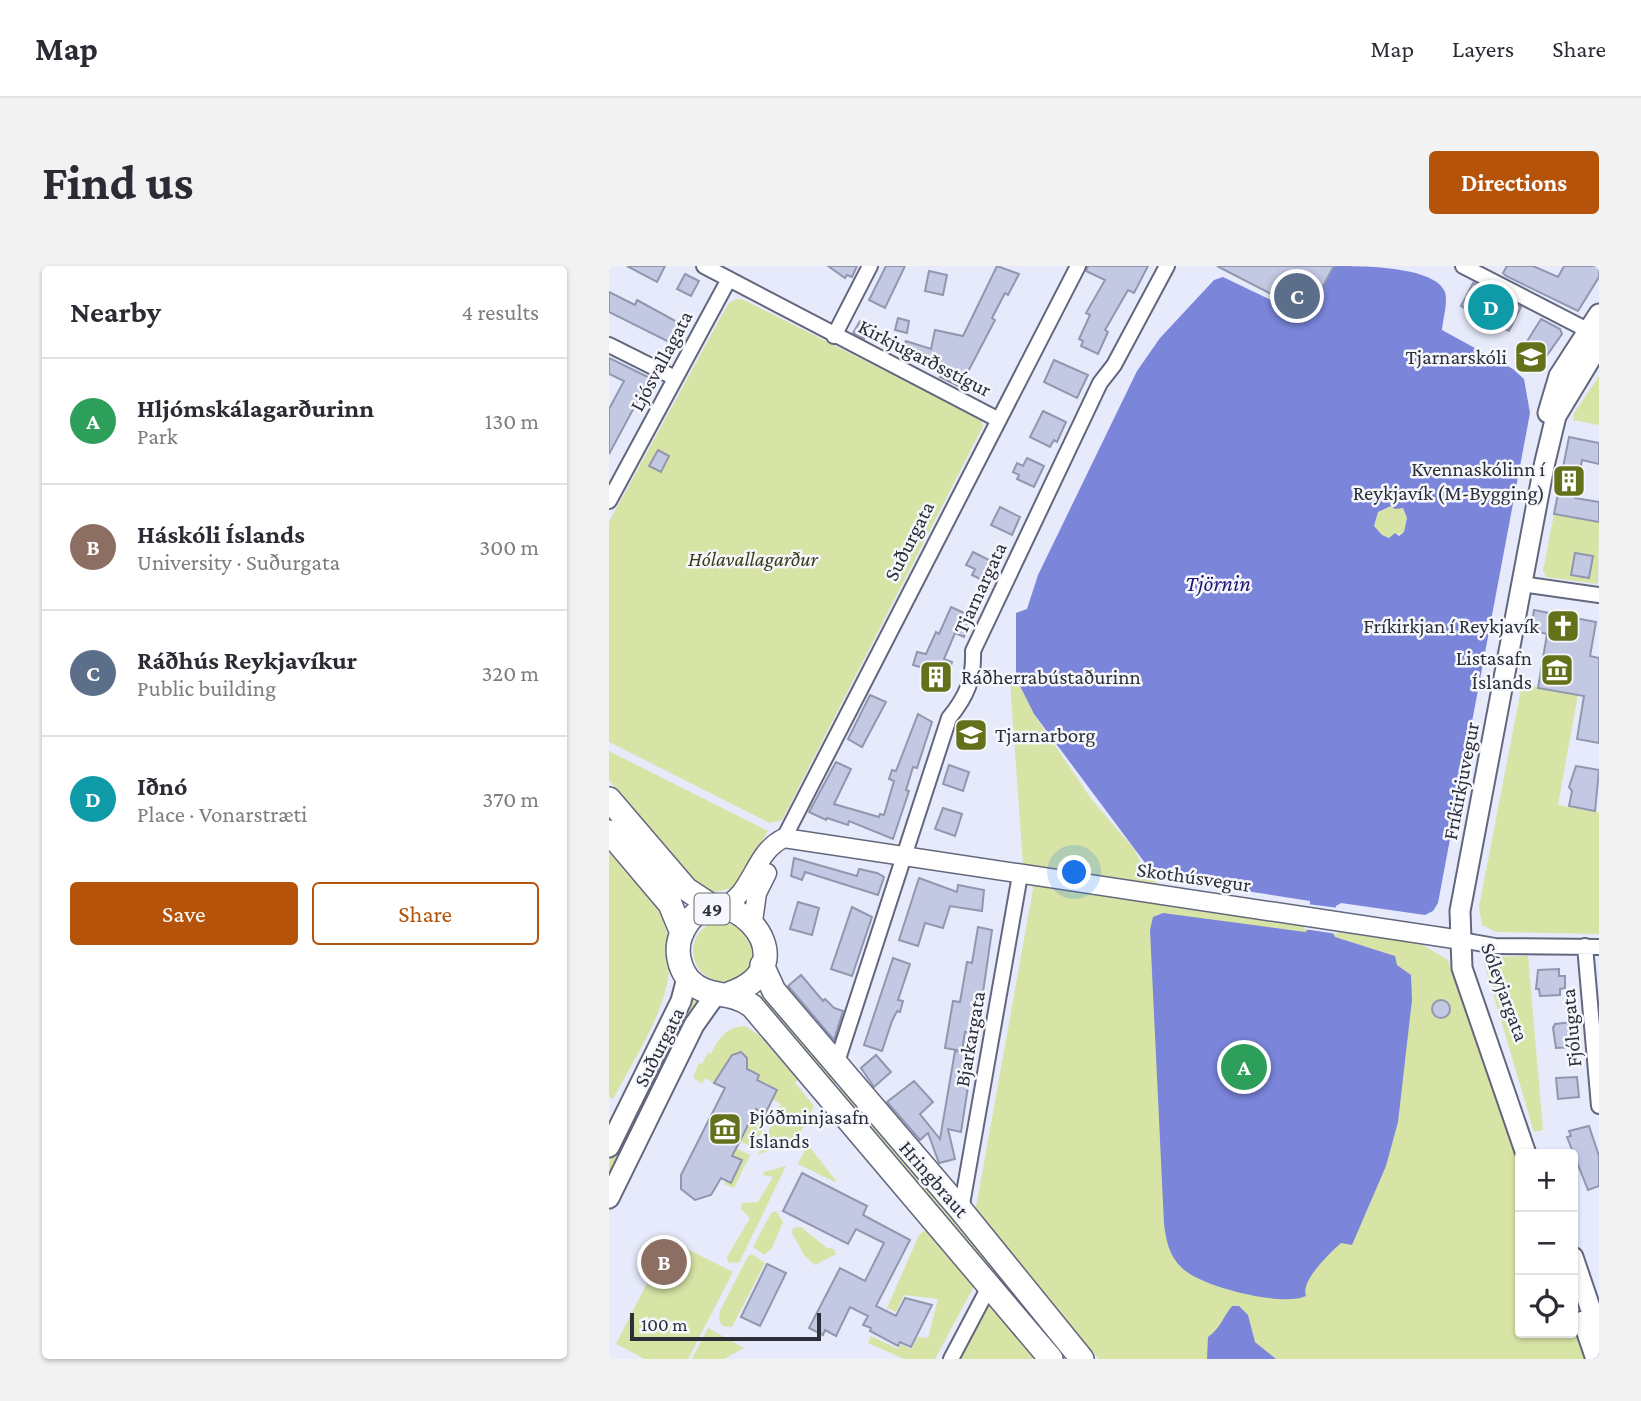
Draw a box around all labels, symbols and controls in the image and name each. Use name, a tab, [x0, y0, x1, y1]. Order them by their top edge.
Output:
text: Map	[35, 30, 98, 67]
text: Map	[1370, 35, 1414, 62]
text: Layers	[1452, 35, 1514, 62]
text: Share	[1552, 35, 1606, 62]
button: Directions	[1429, 151, 1599, 214]
text: Find us	[42, 155, 194, 210]
pin: C	[1274, 270, 1320, 322]
pin: D	[1468, 281, 1514, 333]
text: Nearby	[70, 295, 161, 328]
text: 4 results	[461, 299, 539, 325]
street label: Ljósvallagata	[624, 306, 698, 415]
street label: Kirkjugarðsstígur	[855, 314, 996, 402]
school or university icon: Tjarnarskóli	[1512, 338, 1550, 376]
place label: Tjarnarskóli	[1405, 345, 1508, 369]
text: Hljómskálagarðurinn	[137, 394, 374, 423]
text: A	[86, 408, 100, 434]
text: 130 m	[485, 408, 539, 434]
text: Park	[137, 423, 178, 449]
place label: Kvennaskólinn í Reykjavík (M-Bygging)	[1353, 457, 1546, 505]
building icon: Kvennaskólinn í Reykjavík (M-Bygging)	[1550, 462, 1588, 500]
street label: Suðurgata	[879, 497, 939, 585]
text: Háskóli Íslands	[137, 520, 305, 549]
text: B	[86, 534, 100, 560]
text: 300 m	[479, 534, 539, 560]
street label: Tjarnargata	[948, 538, 1012, 638]
park label: Hólavallagarður	[688, 547, 819, 571]
text: University · Suðurgata	[137, 549, 340, 575]
water label: Tjörnin	[1185, 570, 1251, 597]
church icon: Fríkirkjan í Reykjavík	[1544, 607, 1582, 645]
place label: Fríkirkjan í Reykjavík	[1363, 614, 1539, 638]
text: Ráðhús Reykjavíkur	[137, 646, 357, 675]
place label: Listasafn Íslands	[1456, 646, 1532, 694]
museum icon: Listasafn Íslands	[1538, 651, 1576, 689]
building icon: Ráðherrabústaðurinn	[917, 658, 955, 696]
text: C	[86, 660, 100, 686]
text: 320 m	[481, 660, 539, 686]
place label: Ráðherrabústaðurinn	[961, 665, 1141, 689]
text: Public building	[137, 675, 276, 701]
school or university icon: Tjarnarborg	[952, 716, 990, 754]
street label: Fríkirkjuvegur	[1438, 719, 1484, 842]
place label: Tjarnarborg	[995, 723, 1096, 747]
text: Iðnó	[137, 772, 188, 801]
text: D	[85, 786, 101, 812]
text: 370 m	[482, 786, 539, 812]
text: Place · Vonarstræti	[137, 801, 307, 827]
your location	[1057, 855, 1091, 889]
street label: Skothúsvegur	[1135, 857, 1253, 897]
button: Save	[70, 882, 298, 945]
button: Share	[312, 882, 539, 945]
road number: 49	[695, 894, 729, 924]
street label: Sóleyjargata	[1476, 939, 1534, 1045]
street label: Fjólugata	[1556, 987, 1586, 1068]
street label: Bjarkargata	[950, 989, 990, 1089]
street label: Suðurgata	[629, 1003, 689, 1091]
pin: A	[1221, 1041, 1267, 1093]
place label: Þjóðminjasafn Íslands	[749, 1105, 869, 1153]
museum icon: Þjóðminjasafn Íslands	[706, 1110, 744, 1148]
street label: Hringbraut	[894, 1136, 975, 1223]
map controls	[1515, 1149, 1578, 1338]
button: +	[1515, 1149, 1578, 1212]
button: −	[1515, 1212, 1578, 1275]
pin: B	[641, 1236, 687, 1288]
button: locate	[1515, 1275, 1578, 1338]
scale bar	[630, 1310, 821, 1342]
text: 100 m	[641, 1314, 688, 1335]

